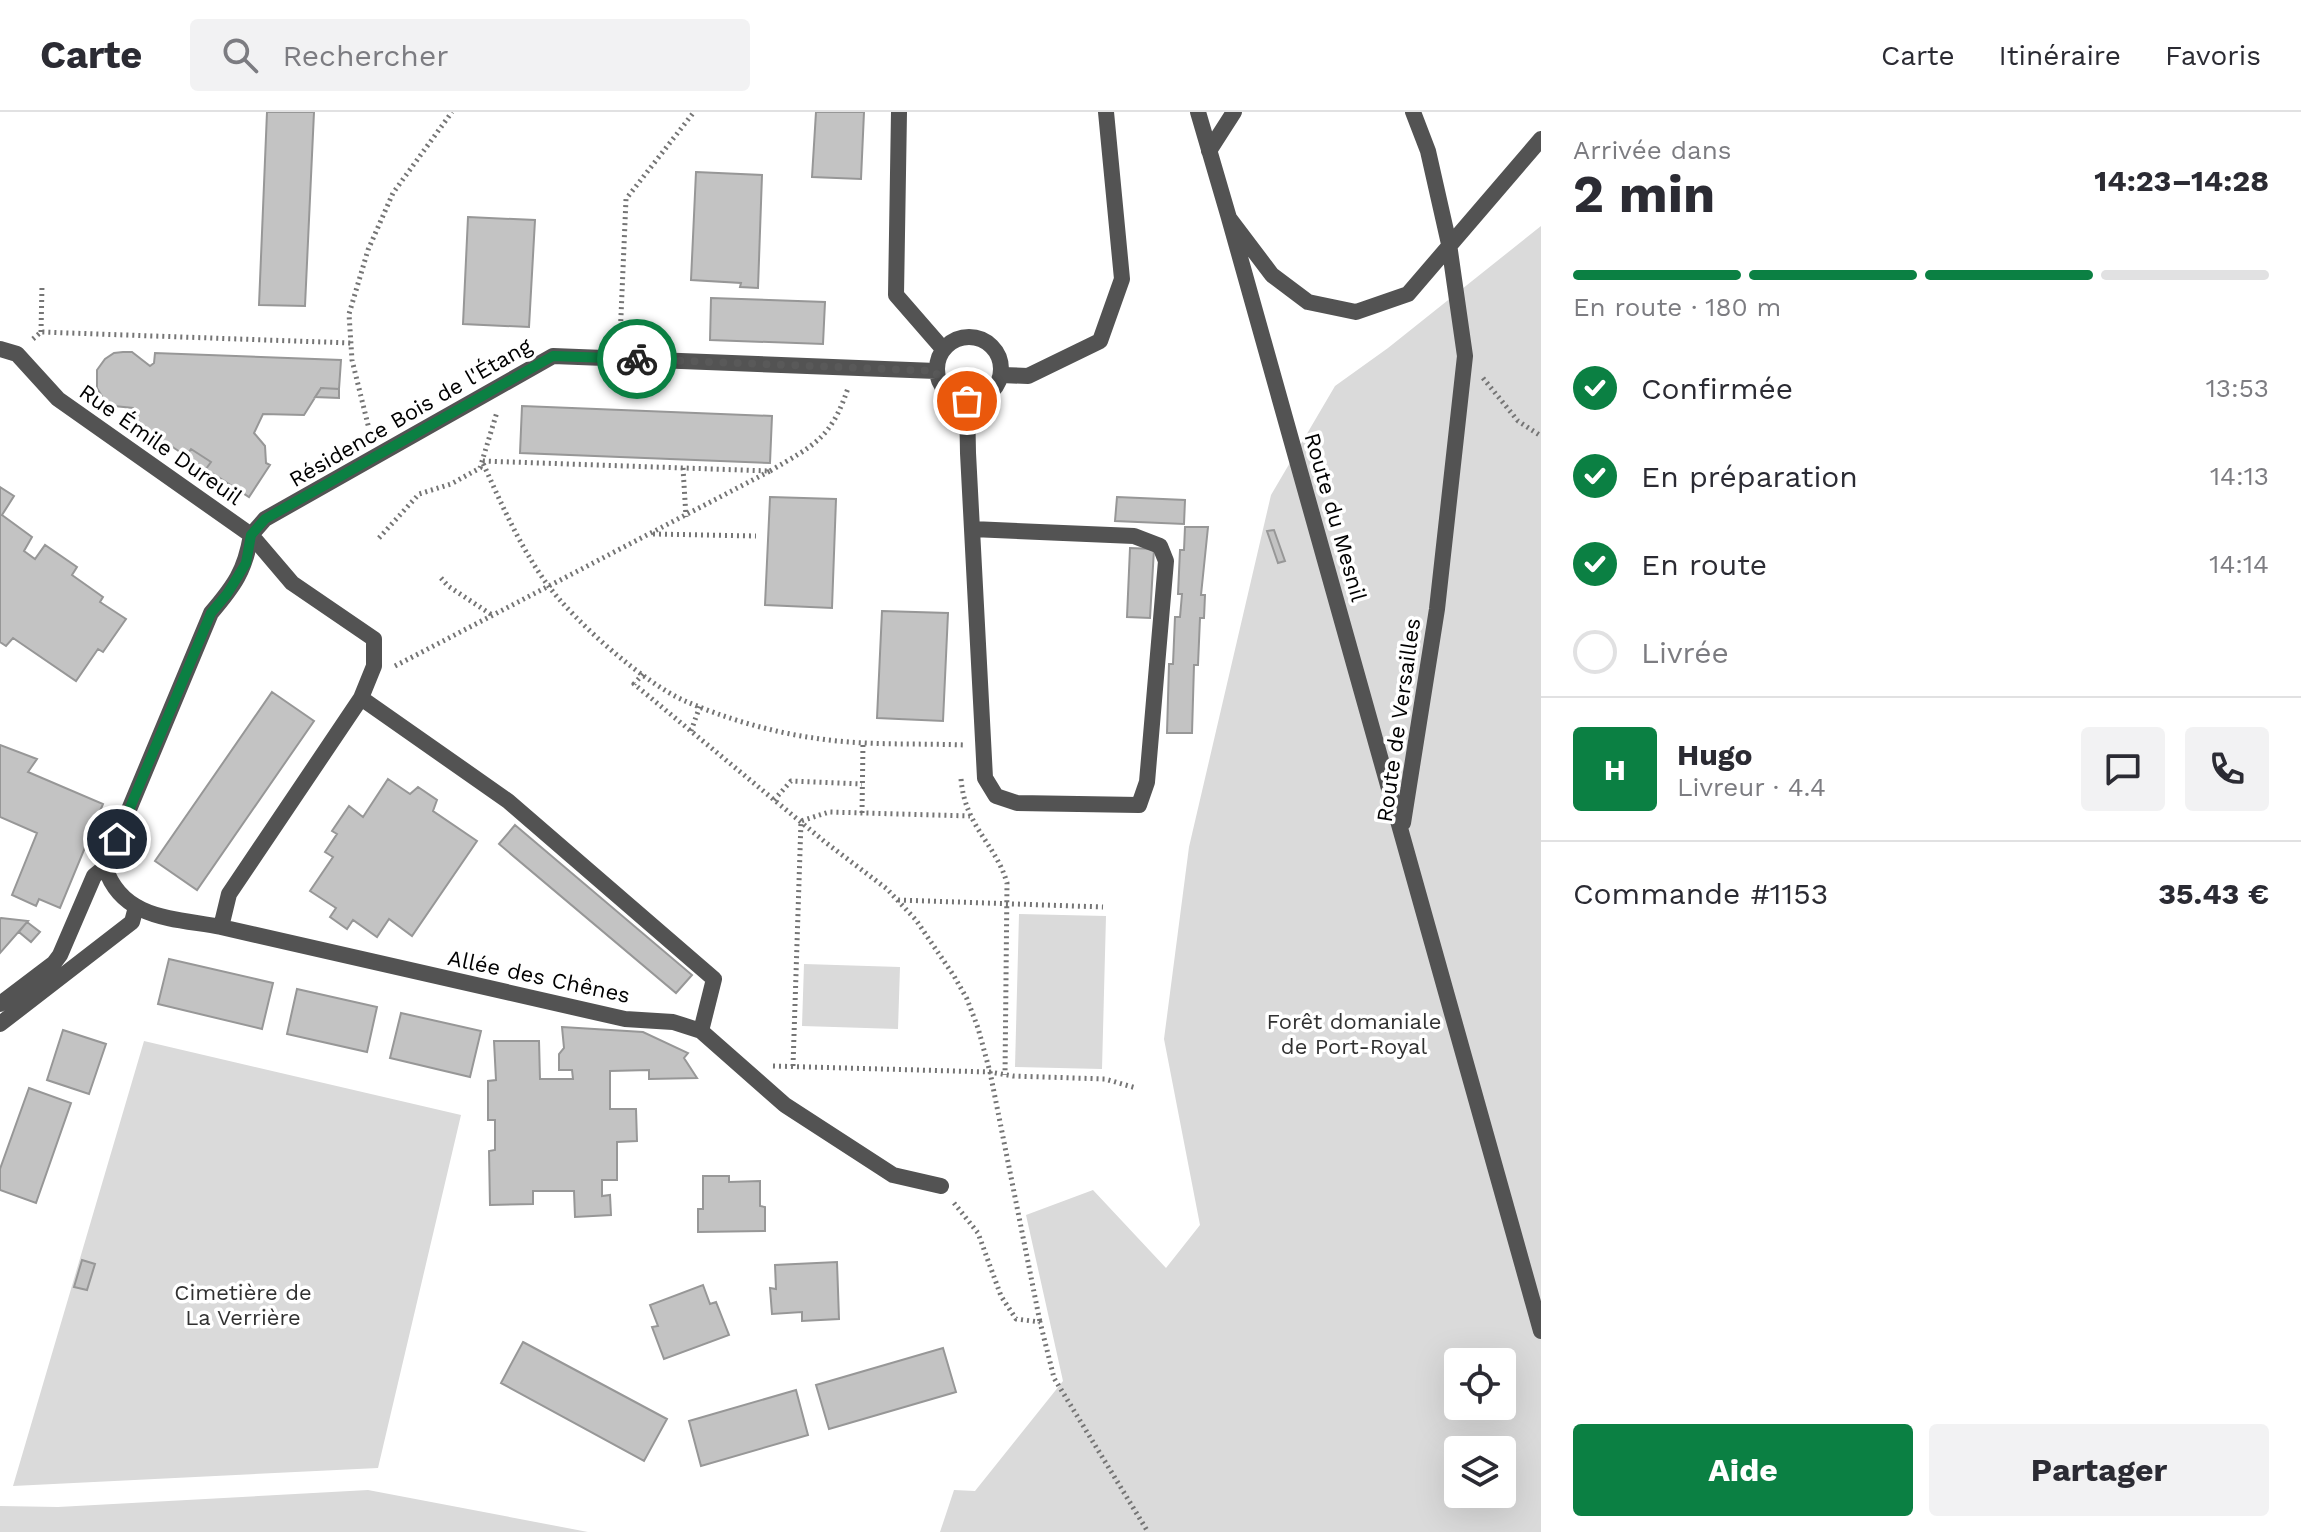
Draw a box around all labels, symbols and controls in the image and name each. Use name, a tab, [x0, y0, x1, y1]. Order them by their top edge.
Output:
search box	[190, 19, 750, 91]
text: Carte	[40, 33, 142, 77]
icon: search	[218, 33, 262, 77]
text: Rechercher	[282, 38, 449, 73]
text: Carte	[1881, 39, 1955, 72]
text: Itinéraire	[1999, 39, 2121, 72]
text: Favoris	[2165, 39, 2261, 72]
text: Arrivée dans	[1573, 135, 1732, 165]
text: 14:23–14:28	[2094, 163, 2269, 198]
text: 2 min	[1573, 164, 1715, 225]
text: En route · 180 m	[1573, 292, 1781, 322]
courier	[597, 319, 677, 399]
street label: Résidence Bois de l'Étang	[285, 333, 536, 492]
icon: bike	[615, 337, 659, 381]
icon: check	[1573, 366, 1617, 410]
pin	[933, 367, 1001, 435]
text: Confirmée	[1641, 371, 1793, 406]
text: 13:53	[2206, 373, 2269, 403]
street label: Rue Émile Dureuil	[75, 379, 247, 510]
icon: bag	[945, 379, 989, 423]
street label: Route du Mesnil	[1299, 430, 1372, 605]
icon: check	[1573, 454, 1617, 498]
text: En préparation	[1641, 459, 1858, 494]
text: 14:13	[2210, 461, 2269, 491]
icon: check	[1573, 542, 1617, 586]
text: En route	[1641, 547, 1767, 582]
text: 14:14	[2209, 549, 2269, 579]
street label: Route de Versailles	[1372, 616, 1425, 824]
text: Livrée	[1641, 635, 1729, 670]
button: chat	[2081, 727, 2165, 811]
button: phone	[2185, 727, 2269, 811]
text: Hugo	[1677, 737, 1753, 772]
text: H	[1604, 752, 1626, 787]
text: Livreur · 4.4	[1677, 772, 1826, 802]
pin	[83, 805, 151, 873]
icon: home	[95, 817, 139, 861]
text: Commande #1153	[1573, 876, 1828, 911]
text: 35.43 €	[2158, 876, 2269, 911]
street label: Allée des Chênes	[445, 945, 632, 1008]
park label: Forêt domaniale de Port-Royal	[1267, 1009, 1441, 1059]
park label: Cimetière de La Verrière	[174, 1280, 312, 1330]
map controls	[1444, 1348, 1516, 1508]
button: locate	[1444, 1348, 1516, 1420]
button: Aide	[1573, 1424, 1913, 1516]
button: Partager	[1929, 1424, 2269, 1516]
button: layers	[1444, 1436, 1516, 1508]

